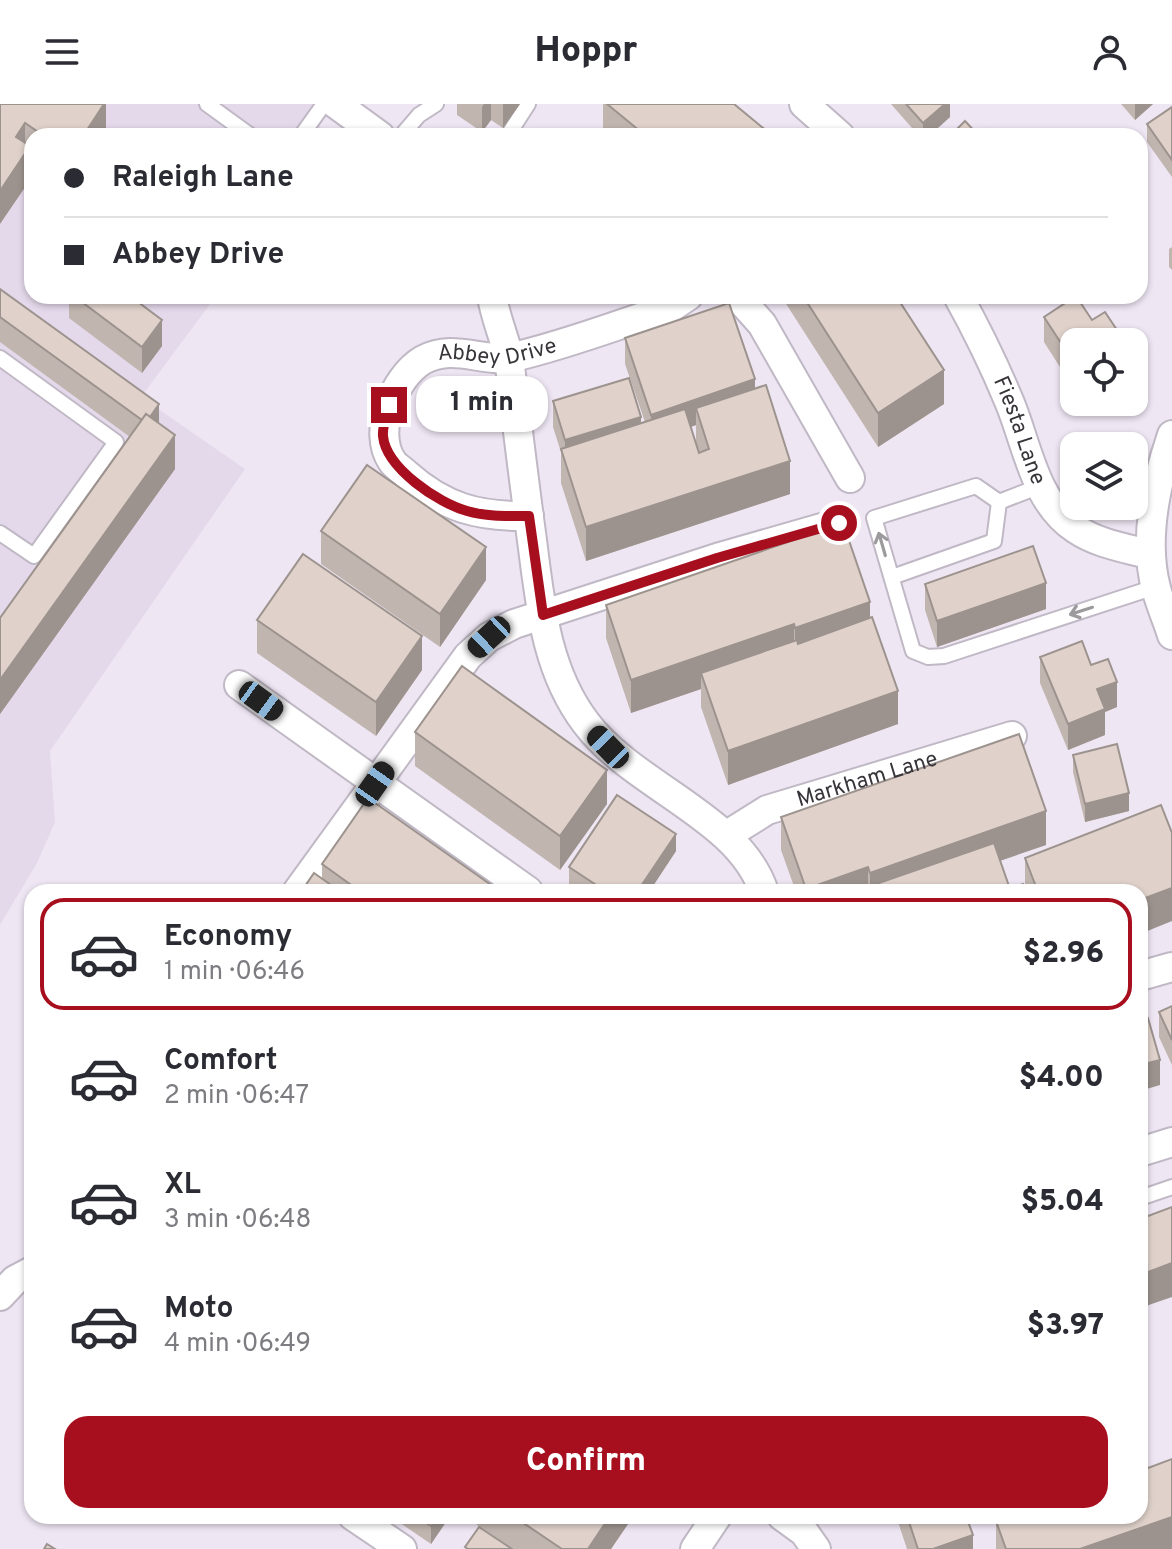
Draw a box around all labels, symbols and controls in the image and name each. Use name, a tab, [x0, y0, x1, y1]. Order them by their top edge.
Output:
text: Hoppr	[535, 29, 637, 75]
icon: menu	[40, 30, 84, 74]
icon: person	[1088, 30, 1132, 74]
text: Raleigh Lane	[112, 160, 294, 197]
text: Abbey Drive	[112, 237, 284, 274]
map controls	[1060, 328, 1148, 520]
button: locate	[1060, 328, 1148, 416]
street label: Abbey Drive	[436, 333, 560, 372]
street label: Fiesta Lane	[987, 372, 1051, 489]
callout: 1 min	[417, 377, 549, 433]
route end	[371, 387, 407, 423]
text: 1 min	[450, 387, 514, 420]
button: layers	[1060, 432, 1148, 520]
route start	[821, 505, 857, 541]
one-way arrow	[874, 531, 889, 557]
one-way arrow	[1069, 605, 1094, 619]
car	[463, 612, 515, 662]
car	[235, 677, 287, 725]
car	[583, 721, 633, 773]
street label: Markham Lane	[794, 746, 941, 814]
car	[351, 757, 399, 811]
icon: car	[68, 918, 140, 990]
text: Economy	[164, 919, 292, 956]
text: $2.96	[1023, 936, 1104, 973]
text: 1 min · 06:46	[164, 956, 305, 989]
icon: car	[68, 1042, 140, 1114]
text: Comfort	[164, 1043, 277, 1080]
text: $4.00	[1019, 1060, 1104, 1097]
text: 2 min · 06:47	[164, 1080, 309, 1113]
icon: car	[68, 1166, 140, 1238]
text: XL	[164, 1167, 201, 1204]
text: $5.04	[1021, 1184, 1104, 1221]
text: 3 min · 06:48	[164, 1204, 311, 1237]
icon: car	[68, 1290, 140, 1362]
text: Moto	[164, 1291, 234, 1328]
text: $3.97	[1027, 1308, 1104, 1345]
text: 4 min · 06:49	[164, 1328, 311, 1361]
button: Confirm	[64, 1416, 1108, 1508]

